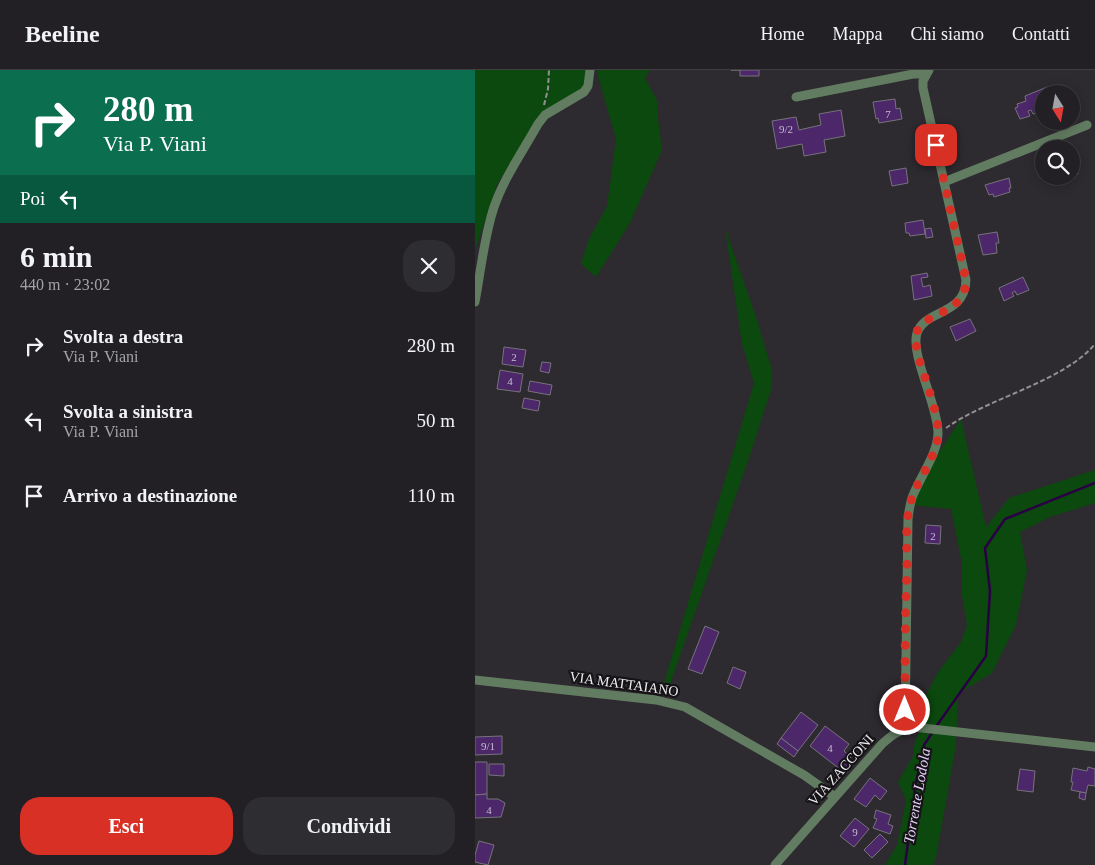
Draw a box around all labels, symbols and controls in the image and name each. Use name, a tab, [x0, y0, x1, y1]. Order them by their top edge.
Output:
text: Beeline	[25, 21, 100, 47]
text: Home	[761, 24, 805, 44]
text: Mappa	[833, 24, 882, 44]
text: Chi siamo	[910, 24, 984, 44]
text: Contatti	[1012, 24, 1070, 44]
north arrow	[1035, 85, 1080, 130]
map controls	[1035, 85, 1080, 185]
icon: right	[20, 90, 85, 155]
text: 280 m	[103, 90, 193, 129]
house number: 7	[885, 108, 891, 120]
house number: 9/2	[779, 123, 793, 135]
pin	[915, 124, 957, 166]
text: Via P. Viani	[103, 131, 207, 156]
icon: arrive	[922, 131, 950, 159]
button: search	[1035, 140, 1080, 185]
icon: left	[55, 185, 83, 213]
text: Poi	[20, 188, 45, 209]
text: 6 min	[20, 240, 93, 273]
button: close	[403, 240, 455, 292]
text: 440 m · 23:02	[20, 276, 110, 293]
text: Svolta a destra	[63, 326, 183, 347]
icon: right	[20, 332, 48, 360]
text: 280 m	[407, 335, 455, 356]
text: Via P. Viani	[63, 348, 139, 365]
house number: 2	[511, 351, 517, 363]
house number: 4	[507, 375, 513, 387]
text: Svolta a sinistra	[63, 401, 193, 422]
icon: left	[20, 407, 48, 435]
text: 50 m	[416, 410, 455, 431]
text: Via P. Viani	[63, 423, 139, 440]
icon: arrive	[20, 482, 48, 510]
text: Arrivo a destinazione	[63, 485, 237, 506]
text: 110 m	[408, 485, 455, 506]
house number: 2	[930, 530, 936, 542]
street label: VIA MATTAIANO	[569, 669, 679, 699]
position arrow	[878, 683, 930, 735]
street label: VIA ZACCONI	[805, 731, 877, 808]
house number: 9/1	[481, 740, 495, 752]
house number: 4	[827, 742, 833, 754]
water label: Torrente Lodola	[901, 747, 933, 845]
button: Esci	[20, 797, 233, 855]
button: Condividi	[243, 797, 455, 855]
house number: 4	[486, 804, 492, 816]
house number: 9	[852, 826, 858, 838]

